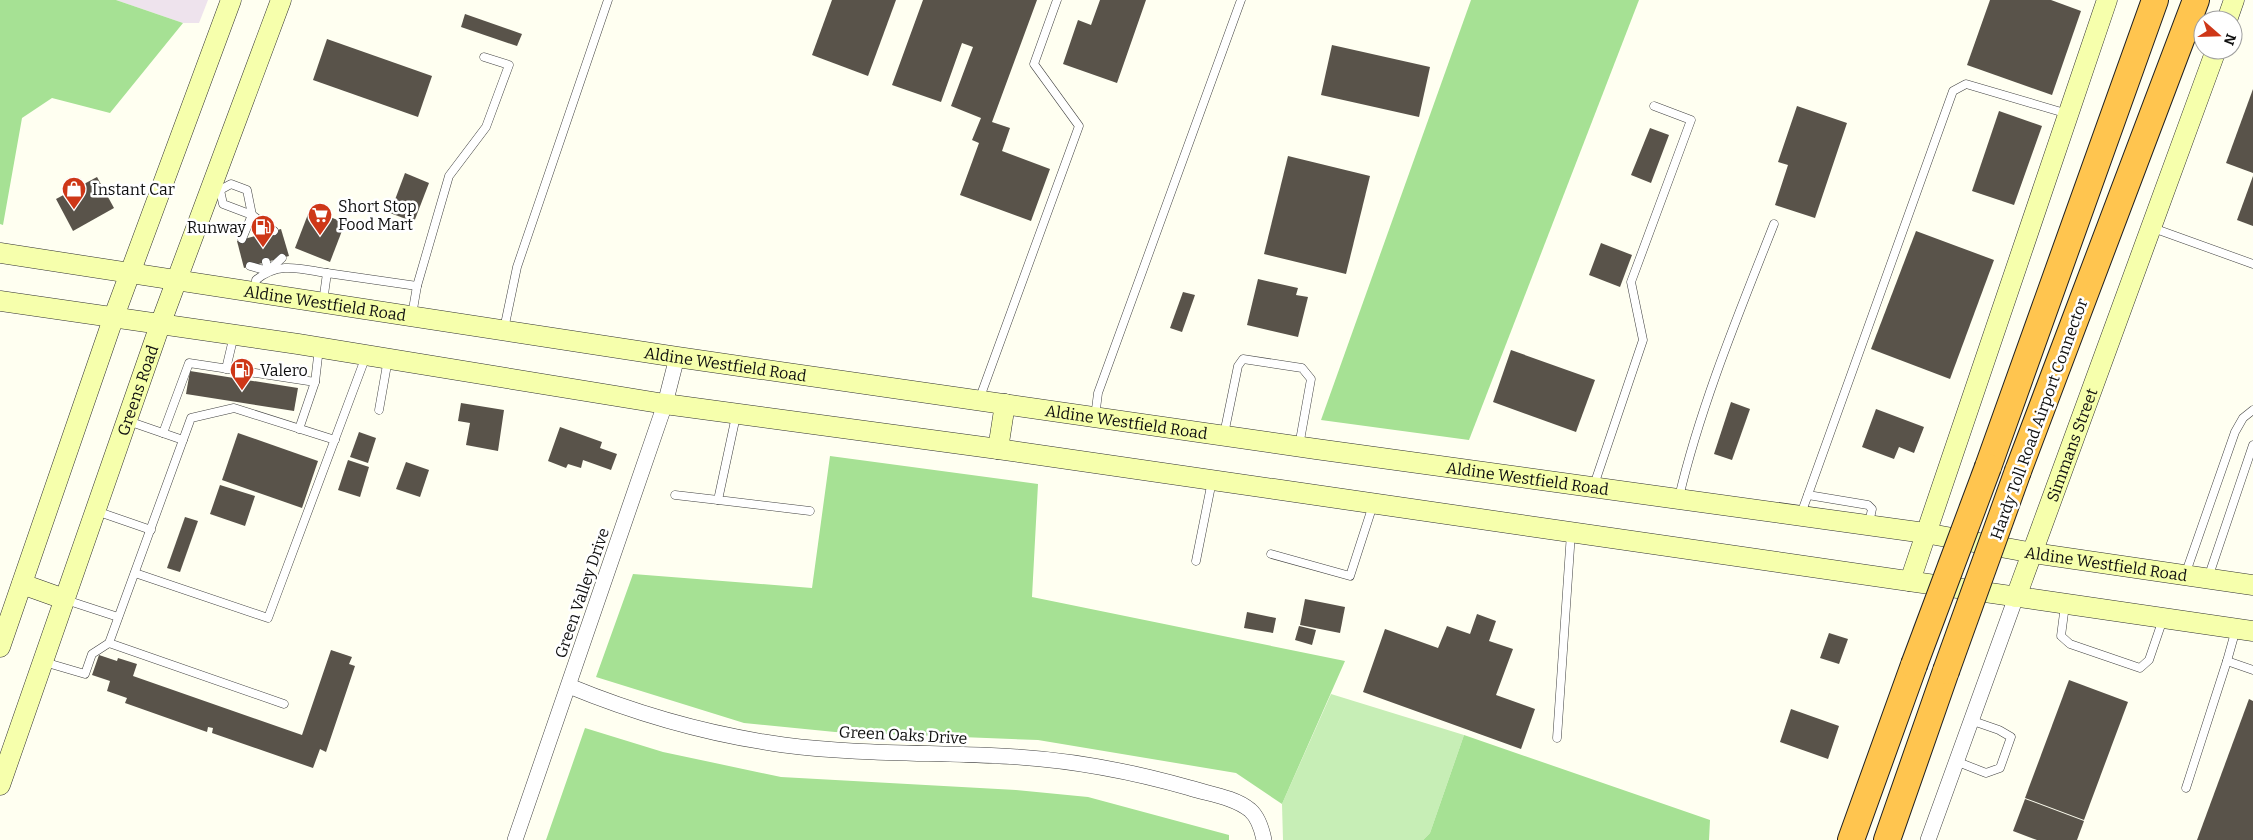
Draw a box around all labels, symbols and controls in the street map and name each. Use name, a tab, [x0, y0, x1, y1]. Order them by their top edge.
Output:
north arrow	[2193, 10, 2243, 60]
text: N	[2220, 31, 2240, 47]
shop icon: Instant Car	[61, 176, 87, 210]
place label: Instant Car	[92, 180, 175, 199]
place label: Short Stop Food Mart	[338, 197, 417, 234]
supermarket icon: Short Stop Food Mart	[307, 202, 333, 236]
fuel station icon: Runway	[250, 214, 276, 248]
place label: Runway	[187, 218, 247, 237]
street label: Aldine Westfield Road	[243, 281, 408, 325]
street label: Hardy Toll Road Airport Connector	[1986, 296, 2092, 542]
street label: Greens Road	[113, 342, 162, 438]
street label: Aldine Westfield Road	[643, 343, 808, 385]
fuel station icon: Valero	[229, 357, 255, 391]
place label: Valero	[260, 361, 308, 380]
street label: Simmans Street	[2042, 385, 2101, 504]
street label: Aldine Westfield Road	[1044, 401, 1209, 443]
street label: Aldine Westfield Road	[1445, 458, 1610, 499]
street label: Green Valley Drive	[551, 525, 613, 661]
street label: Aldine Westfield Road	[2023, 542, 2189, 585]
street label: Green Oaks Drive	[838, 722, 968, 748]

